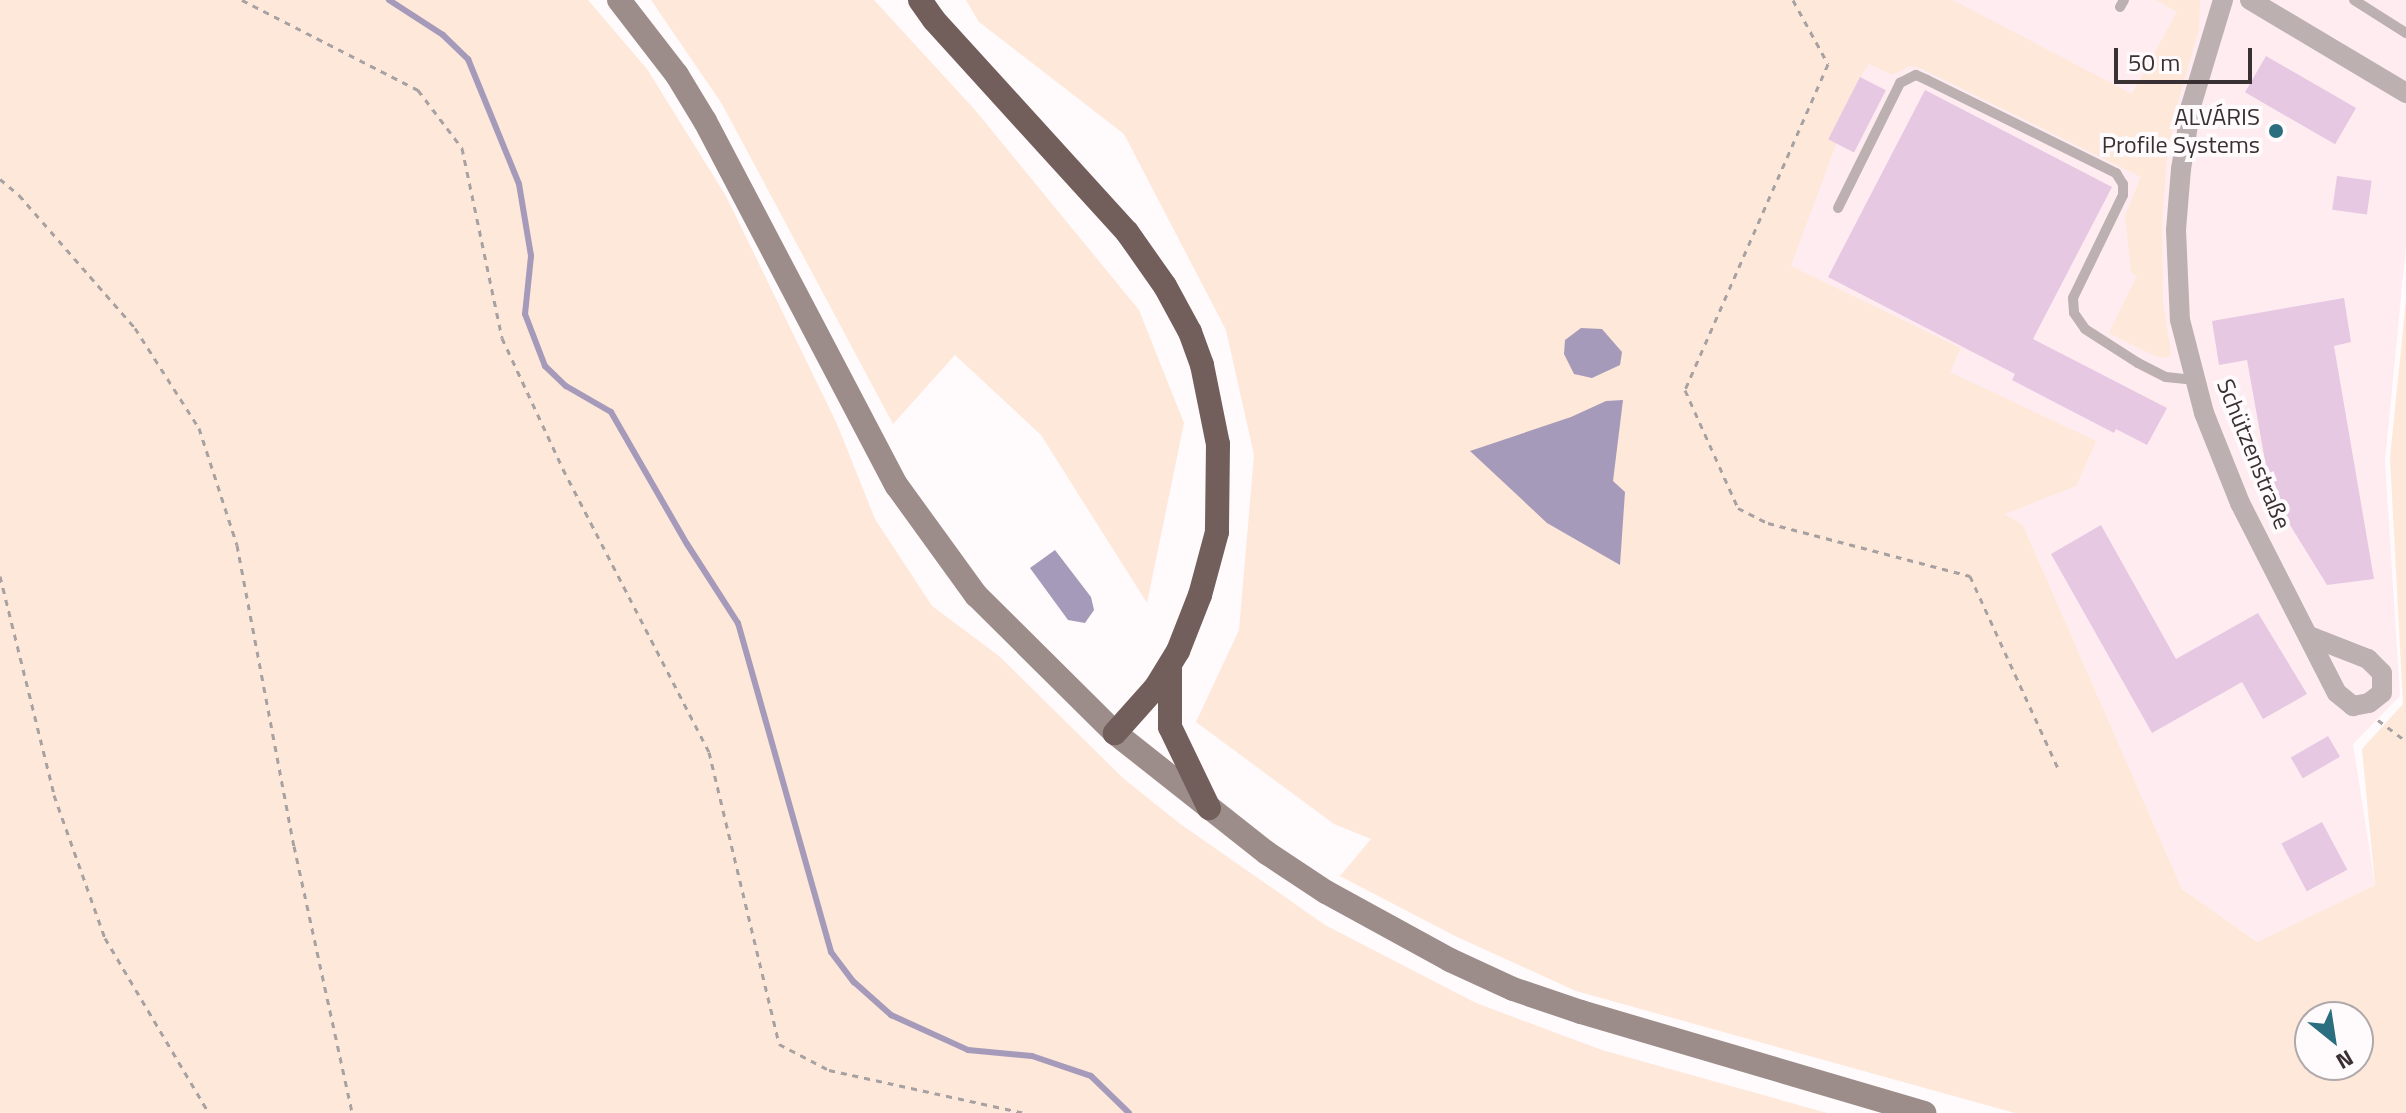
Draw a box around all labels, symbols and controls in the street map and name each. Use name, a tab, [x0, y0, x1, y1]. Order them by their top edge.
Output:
scale bar	[2118, 32, 2256, 82]
text: 50 m	[2128, 44, 2180, 80]
place label: ALVÁRIS Profile Systems	[2102, 103, 2260, 159]
marker: ALVÁRIS Profile Systems	[2267, 122, 2285, 140]
street label: Schützenstraße	[2211, 375, 2297, 533]
north arrow	[2294, 1001, 2374, 1081]
text: N	[2330, 1042, 2360, 1079]

